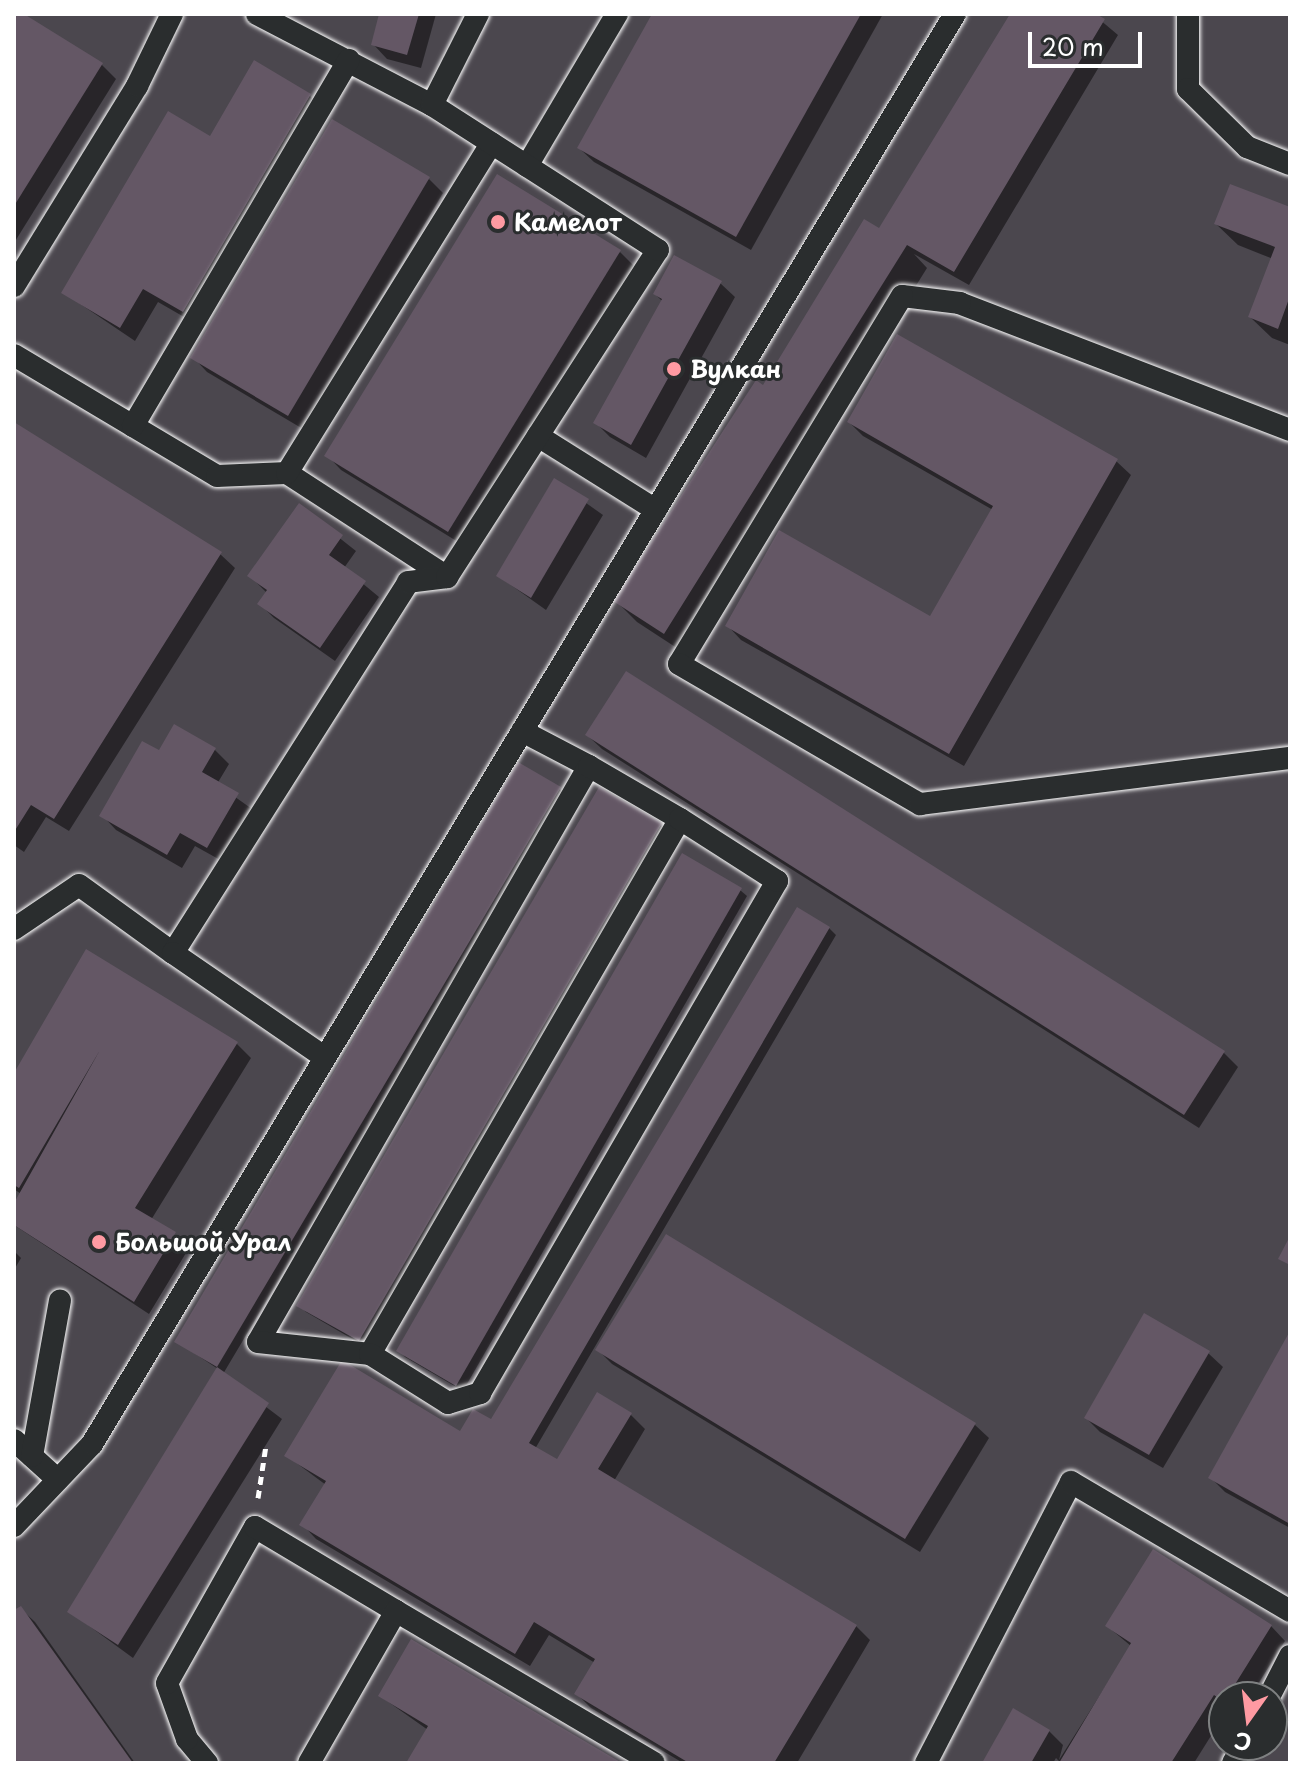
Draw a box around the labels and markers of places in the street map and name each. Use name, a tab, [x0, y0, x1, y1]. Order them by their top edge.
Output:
place label: Камелот	[514, 208, 622, 236]
marker: Камелот	[489, 213, 507, 231]
place label: Вулкан	[690, 355, 781, 383]
marker: Вулкан	[665, 360, 683, 378]
place label: Большой Урал	[115, 1228, 293, 1256]
marker: Большой Урал	[90, 1233, 108, 1251]

